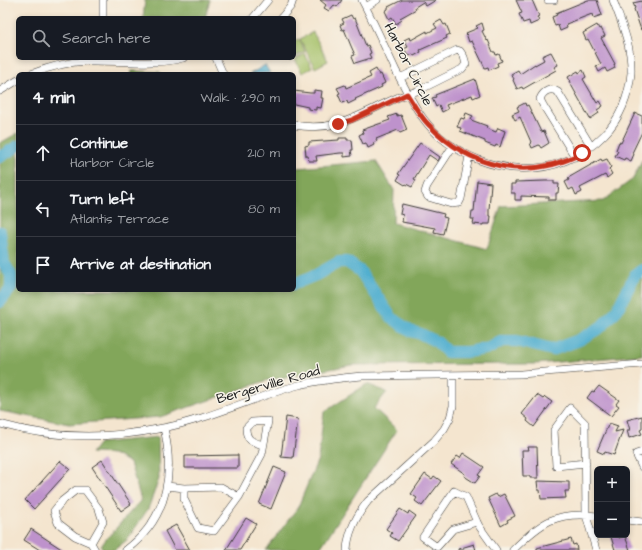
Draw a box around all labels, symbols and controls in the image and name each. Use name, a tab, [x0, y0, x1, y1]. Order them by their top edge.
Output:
search box	[16, 16, 296, 60]
street label: Harbor Circle	[379, 19, 438, 110]
icon: search	[30, 27, 52, 49]
text: Search here	[62, 28, 151, 49]
text: 4 min	[32, 86, 75, 110]
text: Walk · 290 m	[201, 89, 280, 107]
route end	[329, 115, 347, 133]
text: Continue	[70, 133, 128, 154]
icon: ahead	[32, 142, 54, 164]
text: 210 m	[247, 144, 280, 162]
route start	[573, 144, 591, 162]
text: Harbor Circle	[70, 154, 154, 172]
text: Turn left	[70, 189, 134, 210]
icon: left	[32, 198, 54, 220]
text: 80 m	[248, 200, 280, 218]
text: Atlantis Terrace	[70, 210, 169, 228]
icon: arrive	[32, 254, 54, 276]
text: Arrive at destination	[70, 254, 211, 275]
street label: Bergerville Road	[214, 361, 322, 409]
map controls	[594, 466, 630, 538]
button: +	[594, 466, 630, 502]
button: −	[594, 502, 630, 538]

